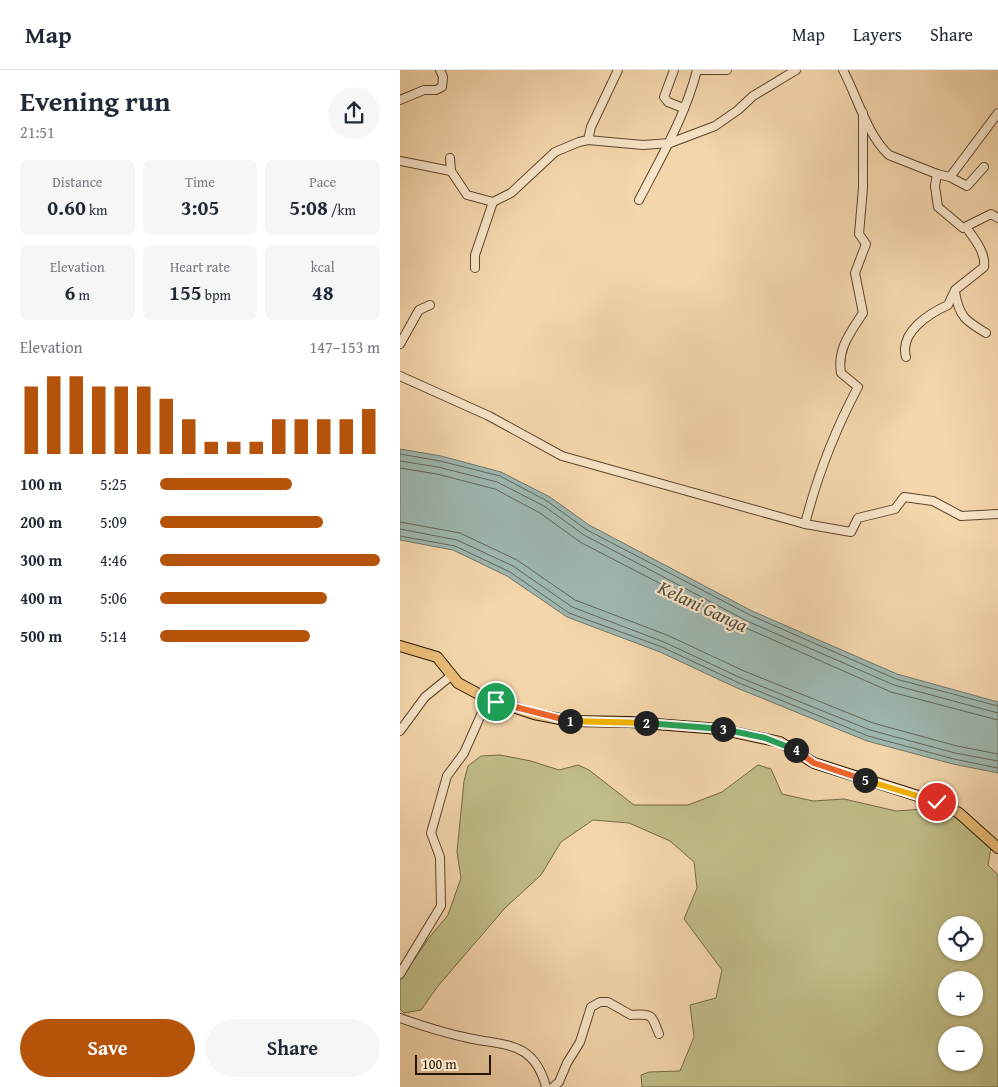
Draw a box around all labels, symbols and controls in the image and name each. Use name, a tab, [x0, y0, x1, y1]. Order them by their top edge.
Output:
text: Map	[25, 17, 72, 52]
text: Map	[792, 21, 825, 48]
text: Layers	[853, 21, 902, 48]
text: Share	[930, 21, 973, 48]
text: Evening run	[20, 80, 171, 121]
button: share	[328, 87, 380, 139]
text: 21:51	[20, 120, 55, 144]
text: Distance	[52, 172, 102, 192]
text: Time	[185, 172, 215, 192]
text: Pace	[309, 172, 336, 192]
text: 0.60	[47, 192, 86, 223]
text: 3:05	[181, 192, 219, 223]
text: 5:08	[289, 192, 328, 223]
text: km	[86, 200, 107, 220]
text: /km	[328, 200, 356, 220]
text: Elevation	[50, 257, 105, 277]
text: Heart rate	[170, 257, 230, 277]
text: kcal	[311, 257, 335, 277]
text: 6	[65, 277, 76, 308]
text: 155	[169, 277, 202, 308]
text: 48	[312, 277, 334, 308]
text: m	[76, 285, 90, 305]
text: bpm	[202, 285, 231, 305]
text: Elevation	[20, 335, 83, 359]
text: 147–153 m	[310, 335, 380, 359]
text: 100 m	[20, 472, 62, 496]
text: 5:25	[100, 472, 127, 496]
text: 200 m	[20, 510, 62, 534]
text: 5:09	[100, 510, 127, 534]
text: 300 m	[20, 548, 62, 572]
text: 4:46	[100, 548, 127, 572]
water label: Kelani Ganga	[653, 573, 753, 639]
text: 400 m	[20, 586, 62, 610]
text: 5:06	[100, 586, 127, 610]
text: 500 m	[20, 624, 62, 648]
text: 5:14	[100, 624, 127, 648]
pin	[475, 681, 517, 723]
icon: arrive	[482, 688, 510, 716]
pin: 1	[558, 708, 582, 734]
pin: 2	[634, 710, 658, 736]
text: 1	[567, 711, 574, 731]
text: 2	[643, 713, 650, 733]
pin: 3	[710, 716, 736, 742]
text: 3	[720, 719, 727, 739]
pin: 4	[784, 738, 808, 762]
text: 4	[793, 740, 800, 760]
pin: 5	[852, 768, 878, 792]
text: 5	[862, 770, 869, 790]
pin	[916, 781, 958, 823]
icon: check	[923, 788, 951, 816]
map controls	[938, 916, 983, 1071]
button: locate	[938, 916, 983, 961]
button: +	[938, 971, 983, 1016]
button: Save	[20, 1019, 195, 1077]
button: Share	[205, 1019, 380, 1077]
button: −	[938, 1026, 983, 1071]
scale bar	[415, 1052, 491, 1075]
text: 100 m	[422, 1054, 457, 1074]

